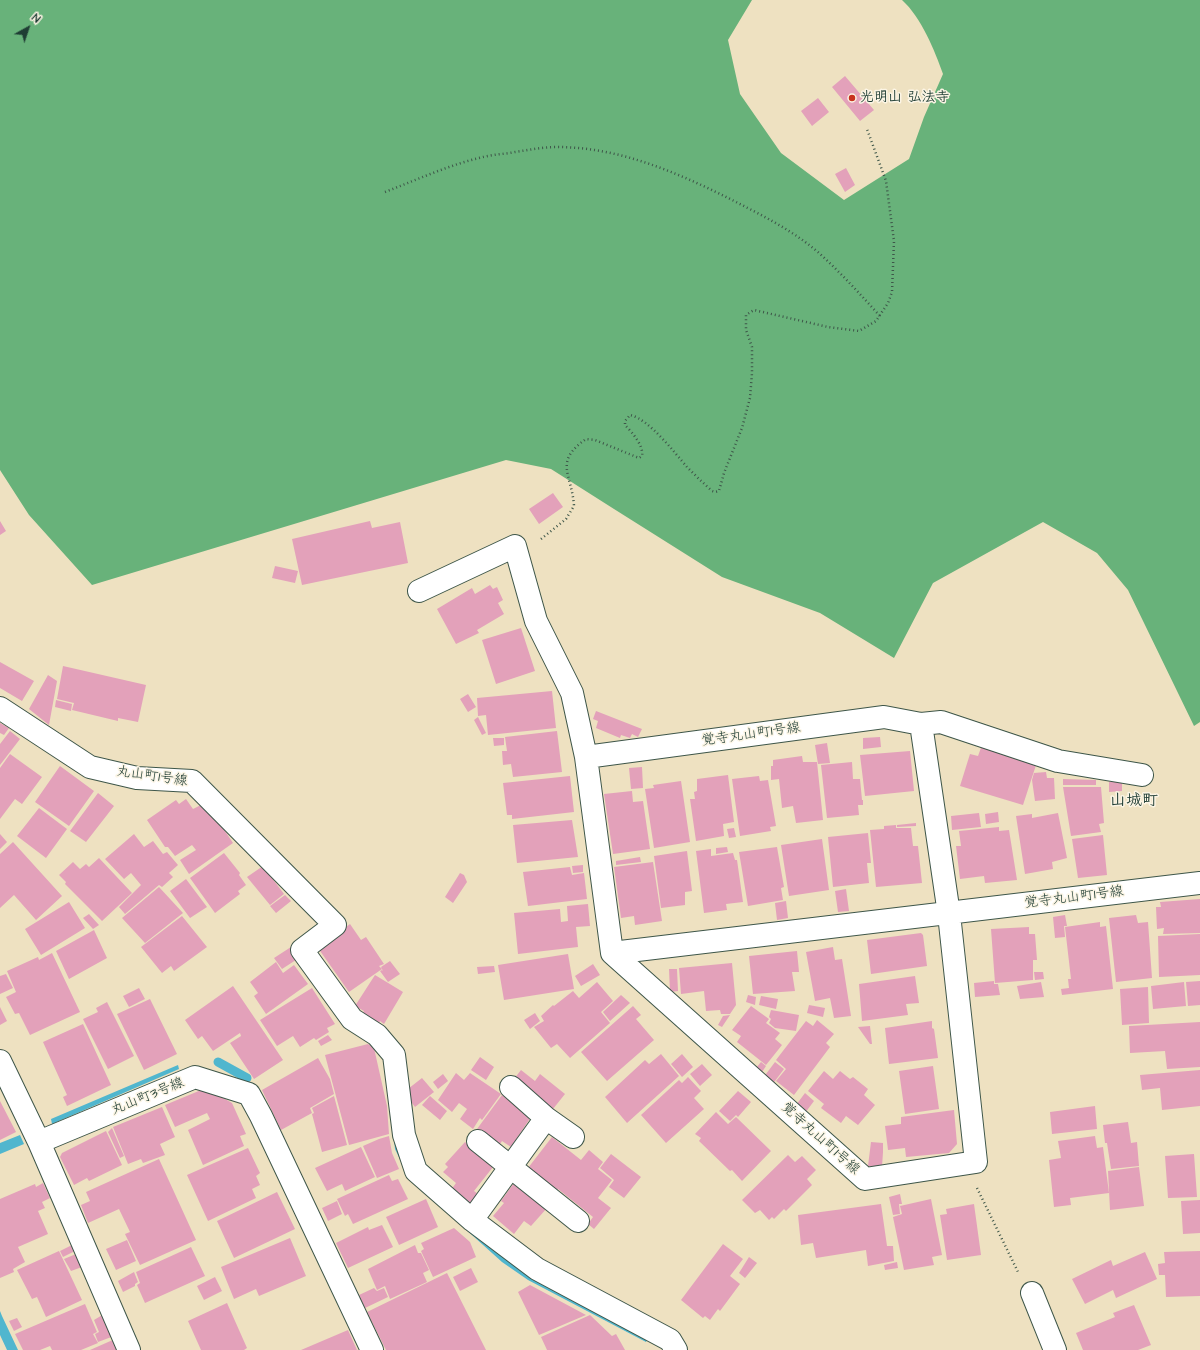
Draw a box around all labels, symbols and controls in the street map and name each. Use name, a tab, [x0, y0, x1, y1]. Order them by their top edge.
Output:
north arrow	[8, 8, 48, 48]
text: N	[29, 10, 44, 26]
place label: 光明山 弘法寺	[860, 90, 950, 106]
marker: 光明山 弘法寺	[847, 93, 857, 103]
street label: 覚寺丸山町1号線	[700, 720, 802, 750]
street label: 丸山町1号線	[115, 764, 189, 790]
district label: 山城町	[1110, 792, 1158, 812]
street label: 覚寺丸山町1号線	[1023, 884, 1125, 912]
street label: 丸山町3号線	[109, 1075, 187, 1119]
street label: 覚寺丸山町1号線	[777, 1099, 863, 1179]

